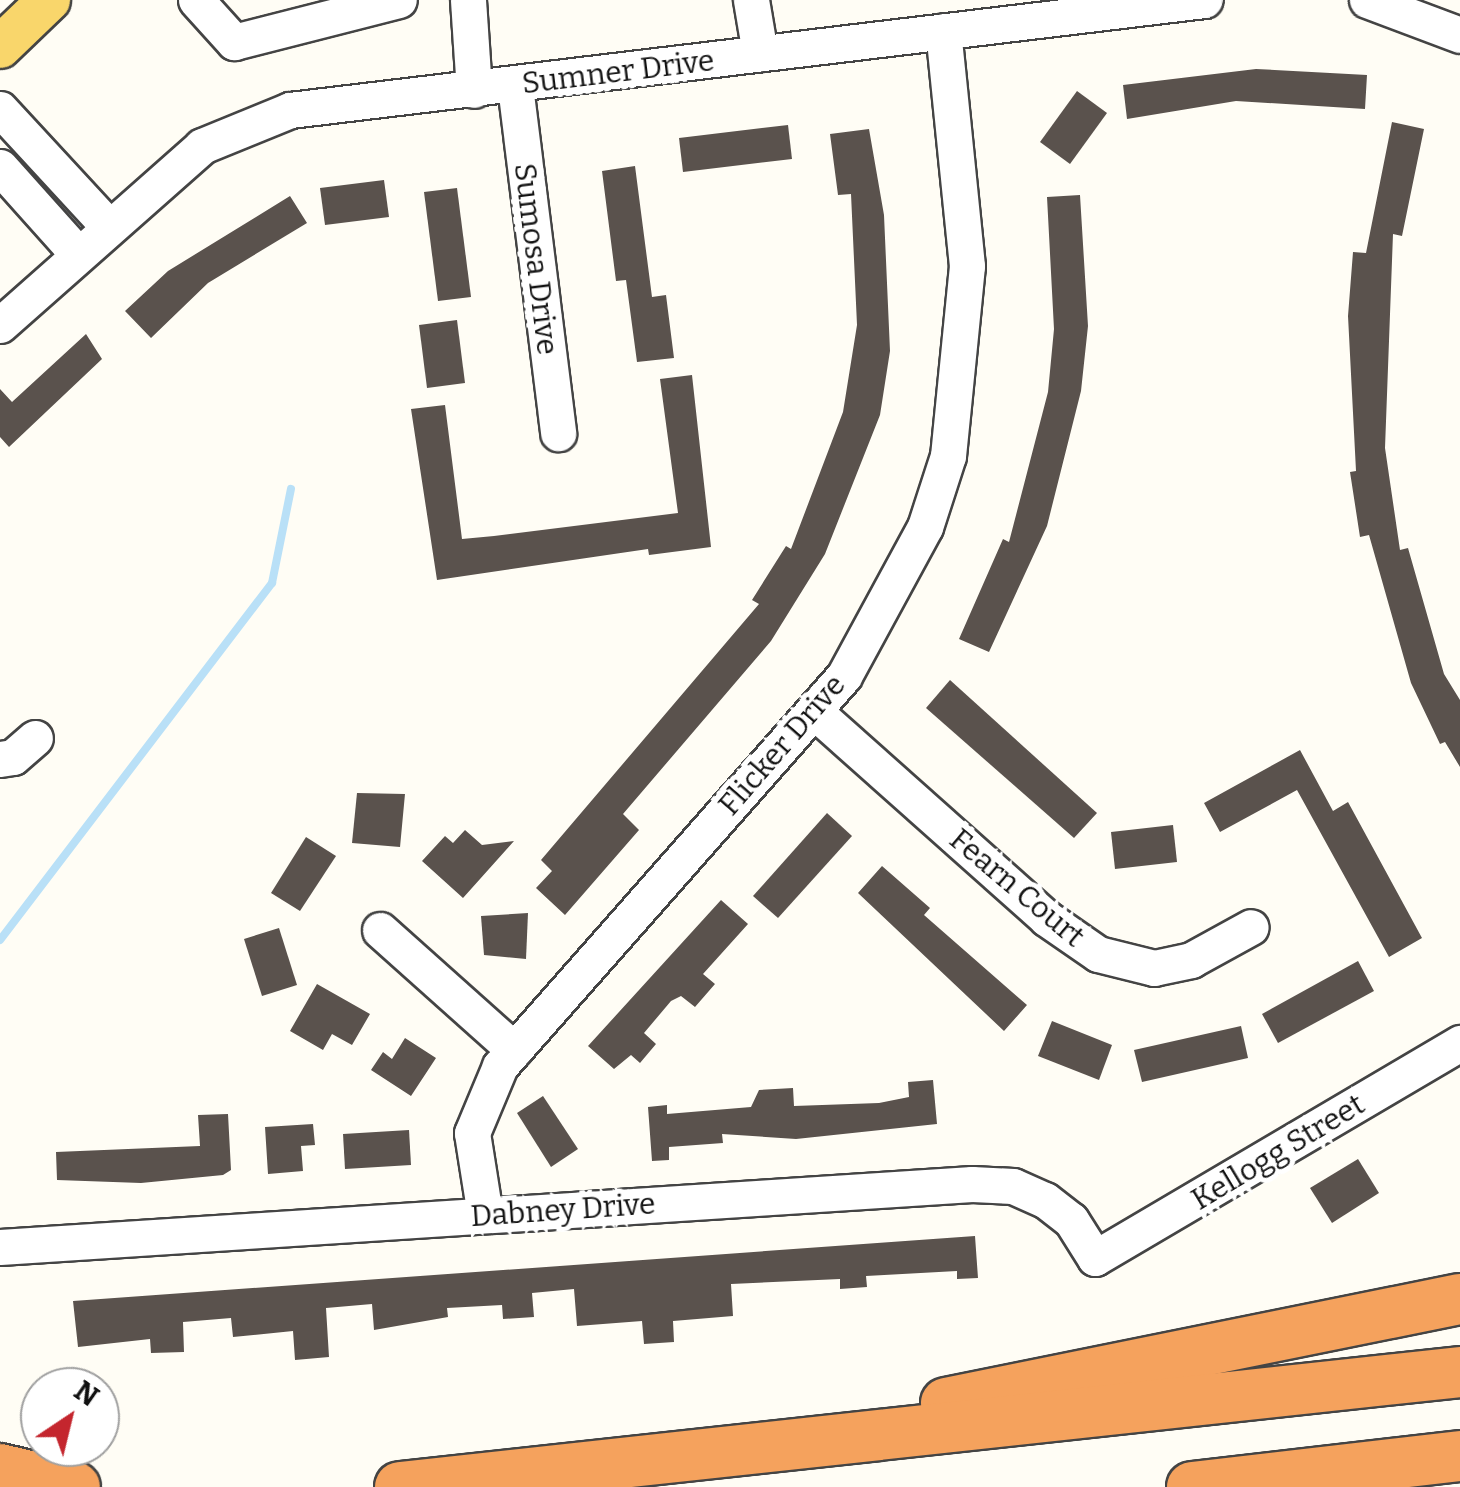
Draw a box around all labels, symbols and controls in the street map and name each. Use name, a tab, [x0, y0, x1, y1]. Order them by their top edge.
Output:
street label: Sumner Drive	[520, 42, 716, 102]
street label: Sumosa Drive	[506, 161, 566, 357]
street label: Flicker Drive	[711, 667, 853, 823]
street label: Fearn Court	[942, 821, 1092, 955]
street label: Kellogg Street	[1185, 1086, 1371, 1218]
street label: Dabney Drive	[469, 1186, 657, 1234]
north arrow	[20, 1367, 120, 1467]
text: N	[68, 1374, 105, 1413]

